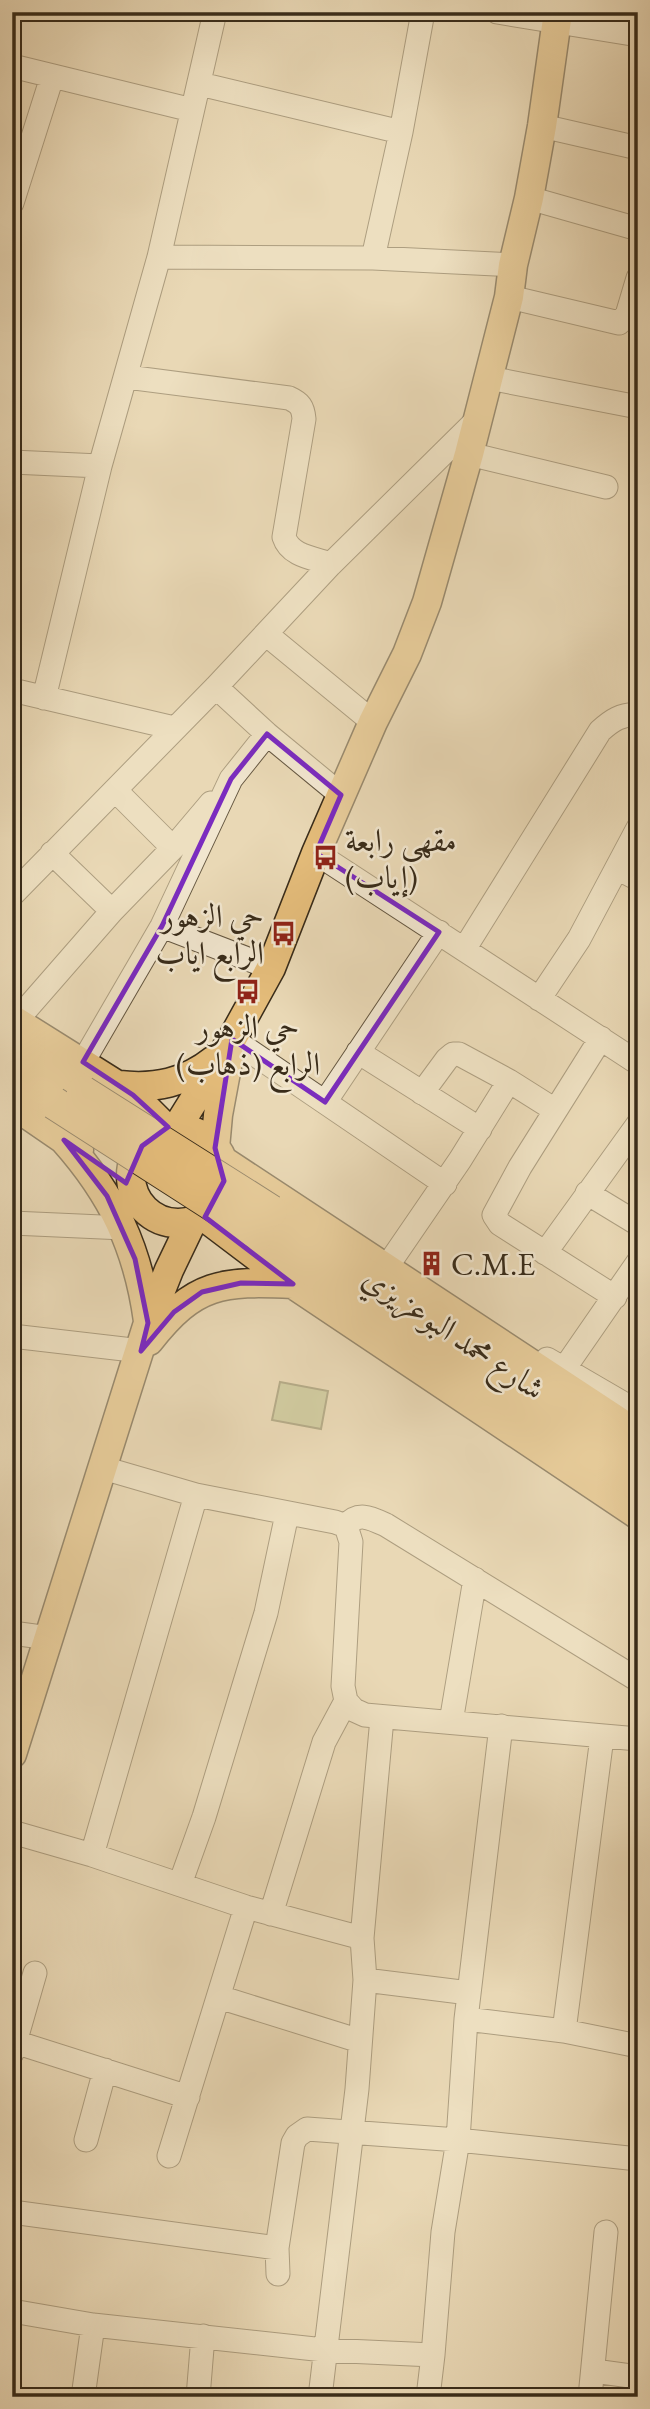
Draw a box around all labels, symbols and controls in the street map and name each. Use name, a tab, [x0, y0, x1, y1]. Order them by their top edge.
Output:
place label: مقهى رابعة (إياب)	[345, 819, 457, 898]
bus stop icon: مقهى رابعة (إياب)	[311, 844, 339, 872]
place label: حي الزهور الرابع اياب	[156, 895, 264, 982]
bus stop icon: حي الزهور الرابع اياب	[270, 920, 298, 948]
bus stop icon: حي الزهور الرابع (ذهاب)	[234, 977, 262, 1005]
place label: حي الزهور الرابع (ذهاب)	[176, 1006, 320, 1093]
place label: C.M.E	[451, 1243, 535, 1285]
building icon: C.M.E	[417, 1250, 445, 1278]
street label: شارع محمد البوعزيزي	[351, 1257, 553, 1414]

